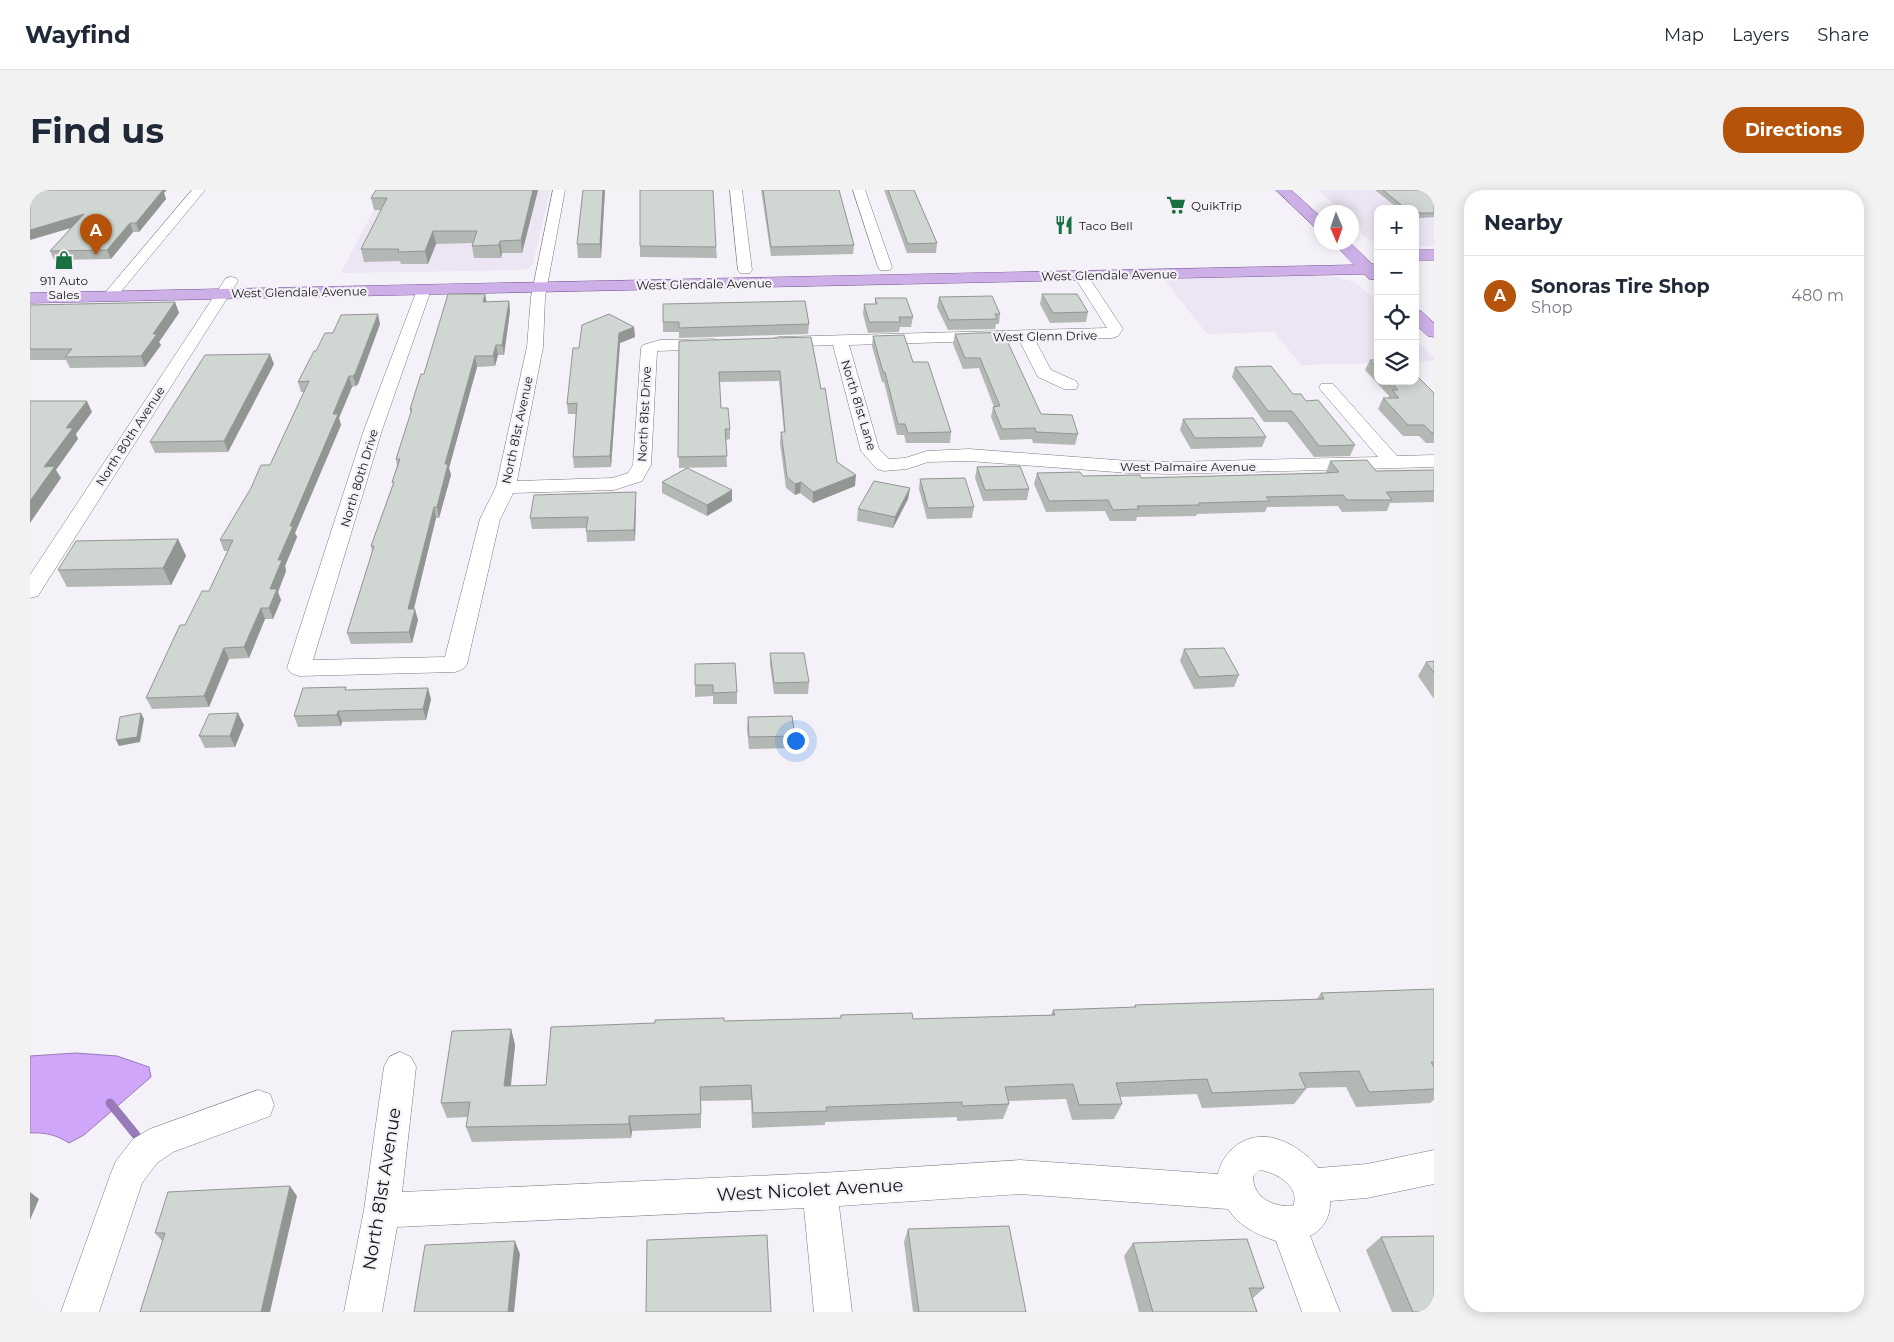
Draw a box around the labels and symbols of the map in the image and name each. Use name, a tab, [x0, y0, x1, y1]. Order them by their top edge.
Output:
supermarket icon: QuikTrip	[1165, 194, 1187, 216]
place label: QuikTrip	[1191, 198, 1242, 213]
north arrow	[1314, 205, 1359, 250]
pin: A	[80, 214, 112, 255]
restaurant icon: Taco Bell	[1053, 214, 1075, 236]
place label: Taco Bell	[1079, 218, 1133, 233]
shop icon: 911 Auto Sales	[53, 249, 75, 271]
street label: West Glendale Avenue	[1041, 266, 1177, 284]
place label: 911 Auto Sales	[40, 273, 88, 302]
street label: West Glendale Avenue	[636, 275, 772, 293]
street label: West Glendale Avenue	[231, 283, 367, 301]
street label: West Glenn Drive	[993, 328, 1097, 344]
street label: North 81st Lane	[838, 358, 880, 452]
street label: North 81st Drive	[634, 366, 654, 462]
street label: North 81st Avenue	[498, 375, 536, 485]
street label: North 80th Avenue	[92, 383, 168, 489]
street label: North 80th Drive	[337, 427, 381, 529]
street label: West Palmaire Avenue	[1120, 459, 1256, 474]
your location	[783, 728, 809, 754]
street label: North 81st Avenue	[358, 1106, 406, 1272]
street label: West Nicolet Avenue	[716, 1174, 904, 1206]

